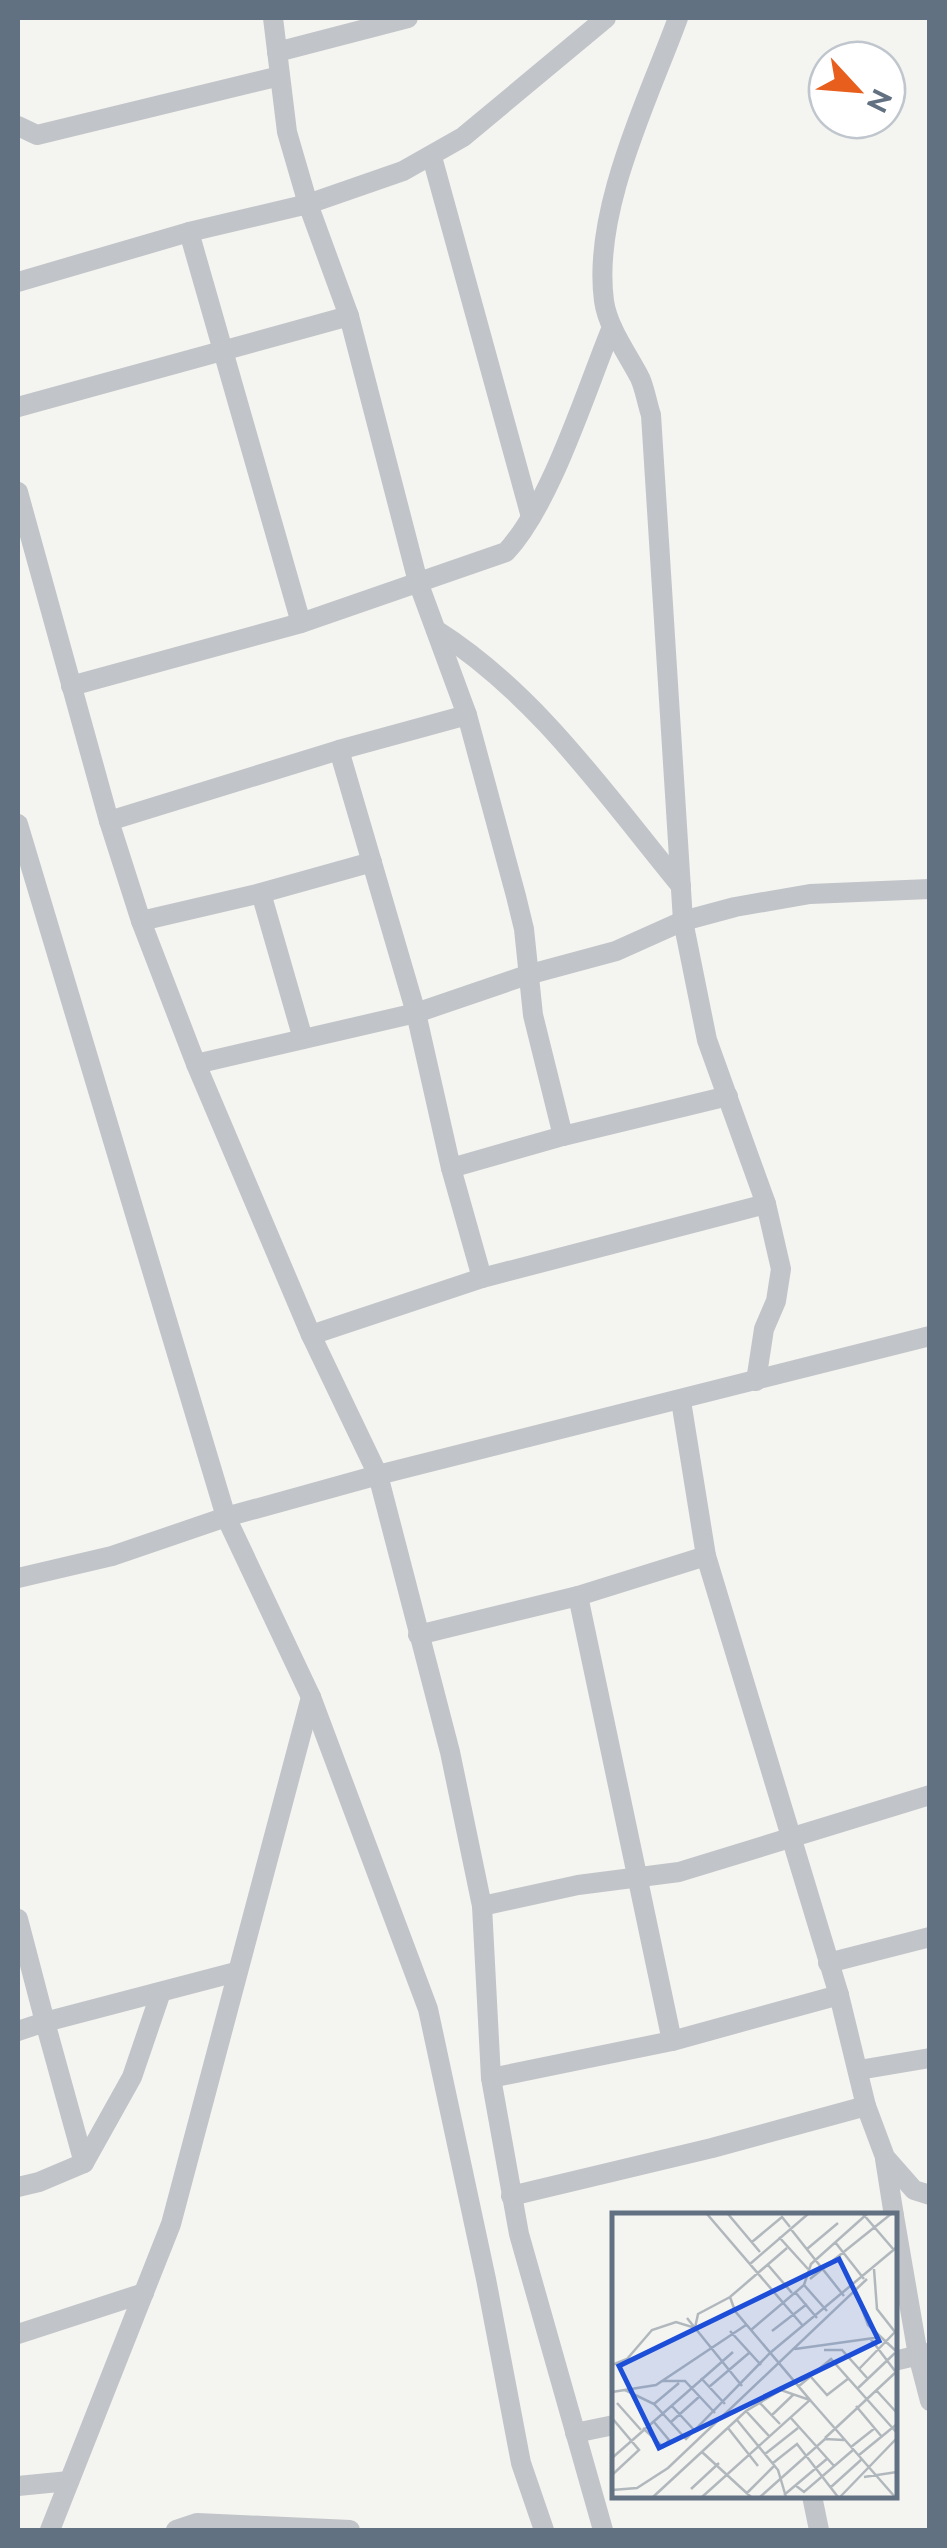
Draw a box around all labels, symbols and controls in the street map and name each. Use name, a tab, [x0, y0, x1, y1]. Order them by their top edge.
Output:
north arrow	[807, 40, 907, 140]
text: N	[860, 84, 899, 118]
inset map	[612, 2213, 897, 2498]

